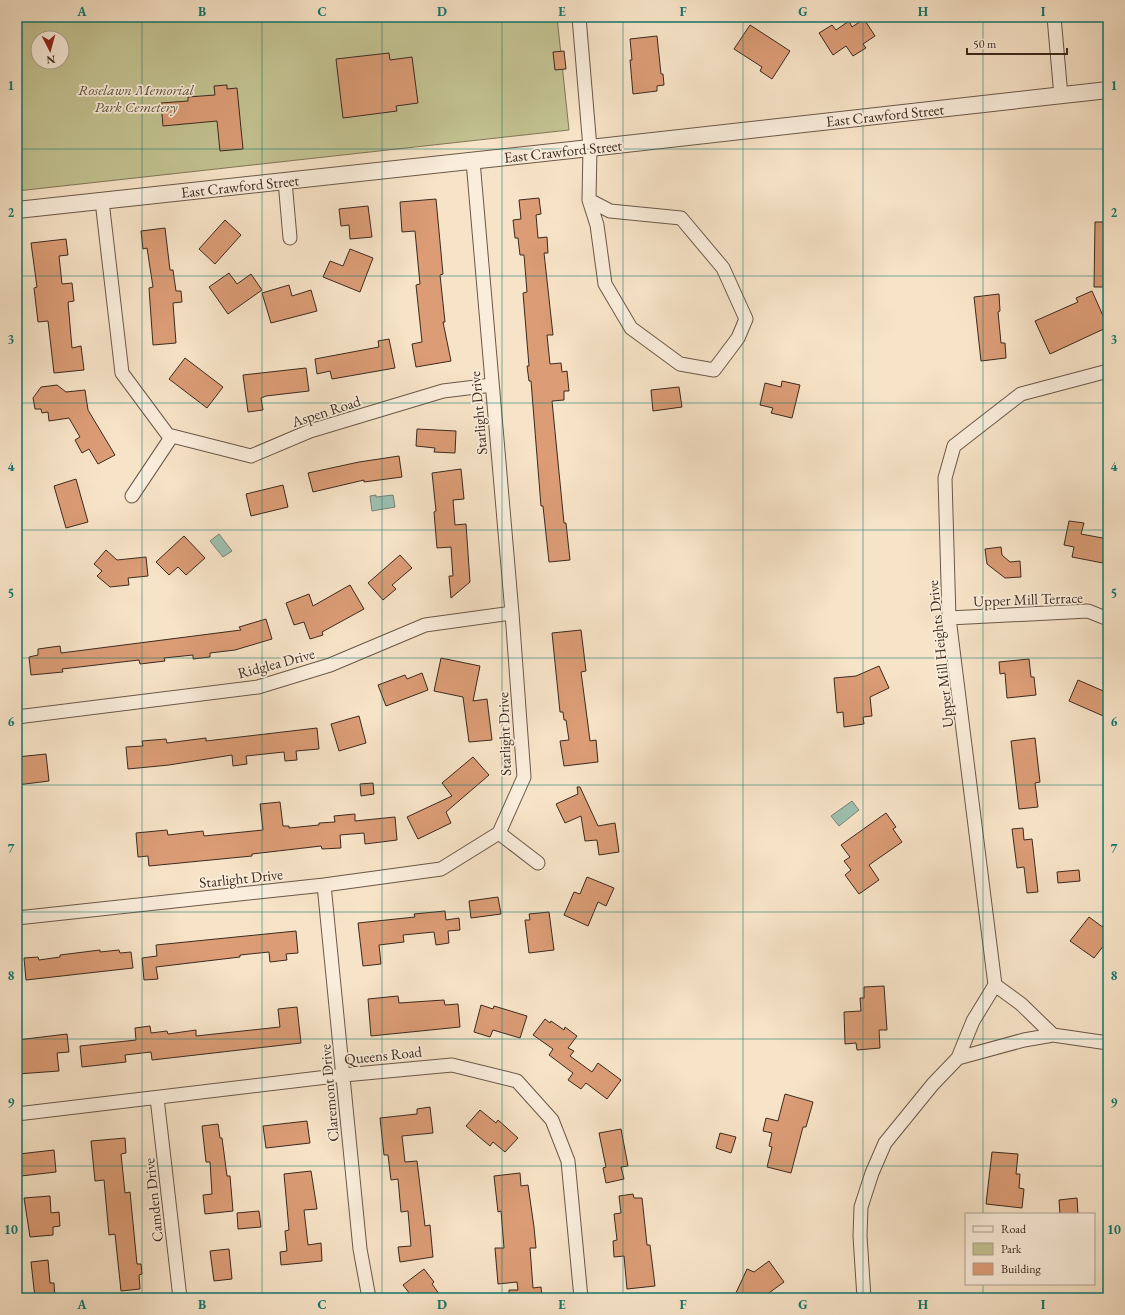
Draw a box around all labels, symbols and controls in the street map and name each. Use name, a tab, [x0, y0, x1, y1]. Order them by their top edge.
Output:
text: A	[76, 3, 87, 20]
text: B	[198, 3, 206, 20]
text: C	[317, 3, 327, 20]
text: D	[437, 3, 447, 20]
text: E	[558, 3, 566, 20]
text: F	[679, 3, 687, 20]
text: G	[798, 3, 808, 20]
text: H	[918, 3, 929, 20]
text: I	[1041, 3, 1046, 20]
north arrow	[30, 30, 70, 70]
scale bar	[967, 30, 1067, 56]
text: 50 m	[973, 36, 997, 52]
text: N	[46, 53, 56, 67]
text: 1	[8, 77, 15, 94]
text: 1	[1111, 77, 1118, 94]
park label: Roselawn Memorial Park Cemetery	[78, 80, 195, 116]
street label: East Crawford Street	[825, 99, 945, 131]
street label: East Crawford Street	[503, 135, 623, 167]
street label: East Crawford Street	[180, 170, 300, 202]
text: 2	[8, 204, 15, 221]
text: 2	[1111, 204, 1118, 221]
text: 3	[8, 331, 15, 348]
text: 3	[1111, 331, 1118, 348]
street label: Starlight Drive	[465, 370, 491, 456]
street label: Aspen Road	[288, 391, 363, 431]
text: 4	[8, 458, 15, 475]
text: 4	[1111, 458, 1118, 475]
street label: Upper Mill Heights Drive	[923, 579, 957, 729]
text: 5	[8, 585, 14, 602]
text: 5	[1111, 585, 1117, 602]
street label: Upper Mill Terrace	[973, 588, 1083, 610]
street label: Ridglea Drive	[235, 644, 317, 682]
street label: Starlight Drive	[493, 692, 515, 776]
text: 6	[8, 713, 15, 730]
text: 6	[1111, 713, 1118, 730]
text: 7	[8, 840, 15, 857]
text: 7	[1111, 840, 1118, 857]
street label: Starlight Drive	[198, 864, 284, 892]
text: 8	[8, 967, 15, 984]
text: 8	[1111, 967, 1118, 984]
street label: Queens Road	[343, 1041, 423, 1069]
street label: Claremont Drive	[315, 1043, 343, 1143]
text: 9	[8, 1094, 15, 1111]
text: 9	[1111, 1094, 1118, 1111]
street label: Camden Drive	[139, 1157, 167, 1243]
legend	[965, 1213, 1095, 1285]
text: 10	[4, 1221, 18, 1238]
text: Road	[1001, 1221, 1027, 1237]
text: 10	[1107, 1221, 1121, 1238]
text: Park	[1001, 1241, 1022, 1257]
text: Building	[1001, 1261, 1042, 1277]
text: A	[76, 1296, 87, 1313]
text: B	[198, 1296, 206, 1313]
text: C	[317, 1296, 327, 1313]
text: D	[437, 1296, 447, 1313]
text: E	[558, 1296, 566, 1313]
text: F	[679, 1296, 687, 1313]
text: G	[798, 1296, 808, 1313]
text: H	[918, 1296, 929, 1313]
text: I	[1041, 1296, 1046, 1313]

